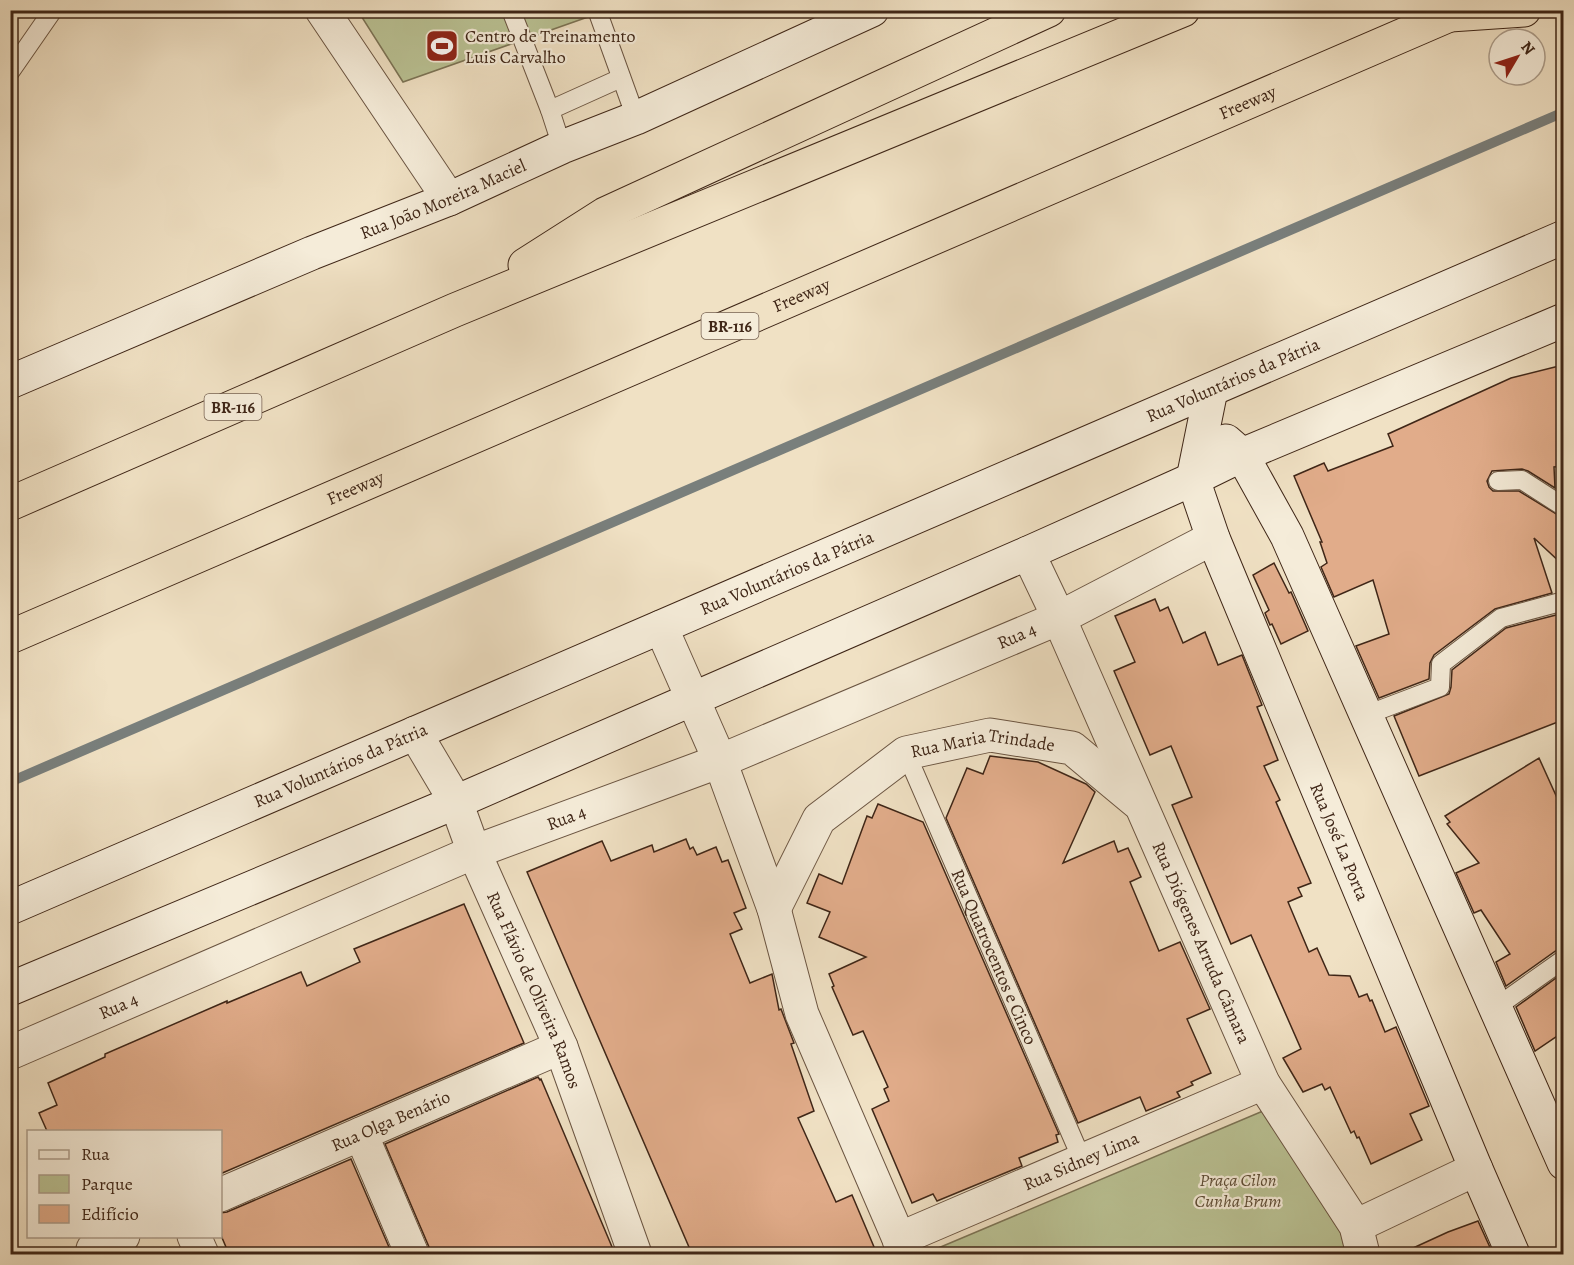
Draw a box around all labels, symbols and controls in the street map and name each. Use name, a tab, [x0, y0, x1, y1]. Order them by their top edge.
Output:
place label: Centro de Treinamento Luis Carvalho	[465, 24, 636, 69]
north arrow	[1487, 27, 1547, 87]
sports icon: Centro de Treinamento Luis Carvalho	[424, 28, 460, 64]
text: N	[1516, 37, 1540, 60]
street label: Freeway	[1215, 79, 1281, 125]
street label: Rua João Moreira Maciel	[356, 153, 530, 245]
street label: Freeway	[769, 272, 835, 318]
road number: BR-116	[702, 313, 758, 339]
street label: Rua Voluntários da Pátria	[1142, 332, 1324, 428]
road number: BR-116	[204, 394, 262, 420]
street label: Freeway	[323, 465, 388, 511]
street label: Rua Voluntários da Pátria	[696, 524, 878, 621]
street label: Rua 4	[993, 617, 1040, 655]
street label: Rua Voluntários da Pátria	[250, 717, 432, 813]
street label: Rua Maria Trindade	[908, 723, 1057, 764]
street label: Rua José La Porta	[1304, 779, 1375, 905]
street label: Rua 4	[543, 800, 589, 836]
street label: Rua Diógenes Arruda Câmara	[1147, 838, 1256, 1048]
street label: Rua Quatrocentos e Cinco	[946, 865, 1043, 1048]
street label: Rua Flávio de Oliveira Ramos	[481, 888, 587, 1092]
street label: Rua 4	[95, 987, 142, 1025]
street label: Rua Olga Benário	[327, 1085, 454, 1157]
street label: Rua Sidney Lima	[1020, 1125, 1143, 1196]
legend	[27, 1130, 222, 1238]
text: Rua	[81, 1142, 110, 1166]
park label: Praça Cilon Cunha Brum	[1194, 1168, 1282, 1213]
text: Parque	[81, 1172, 133, 1196]
text: Edifício	[81, 1202, 139, 1226]

